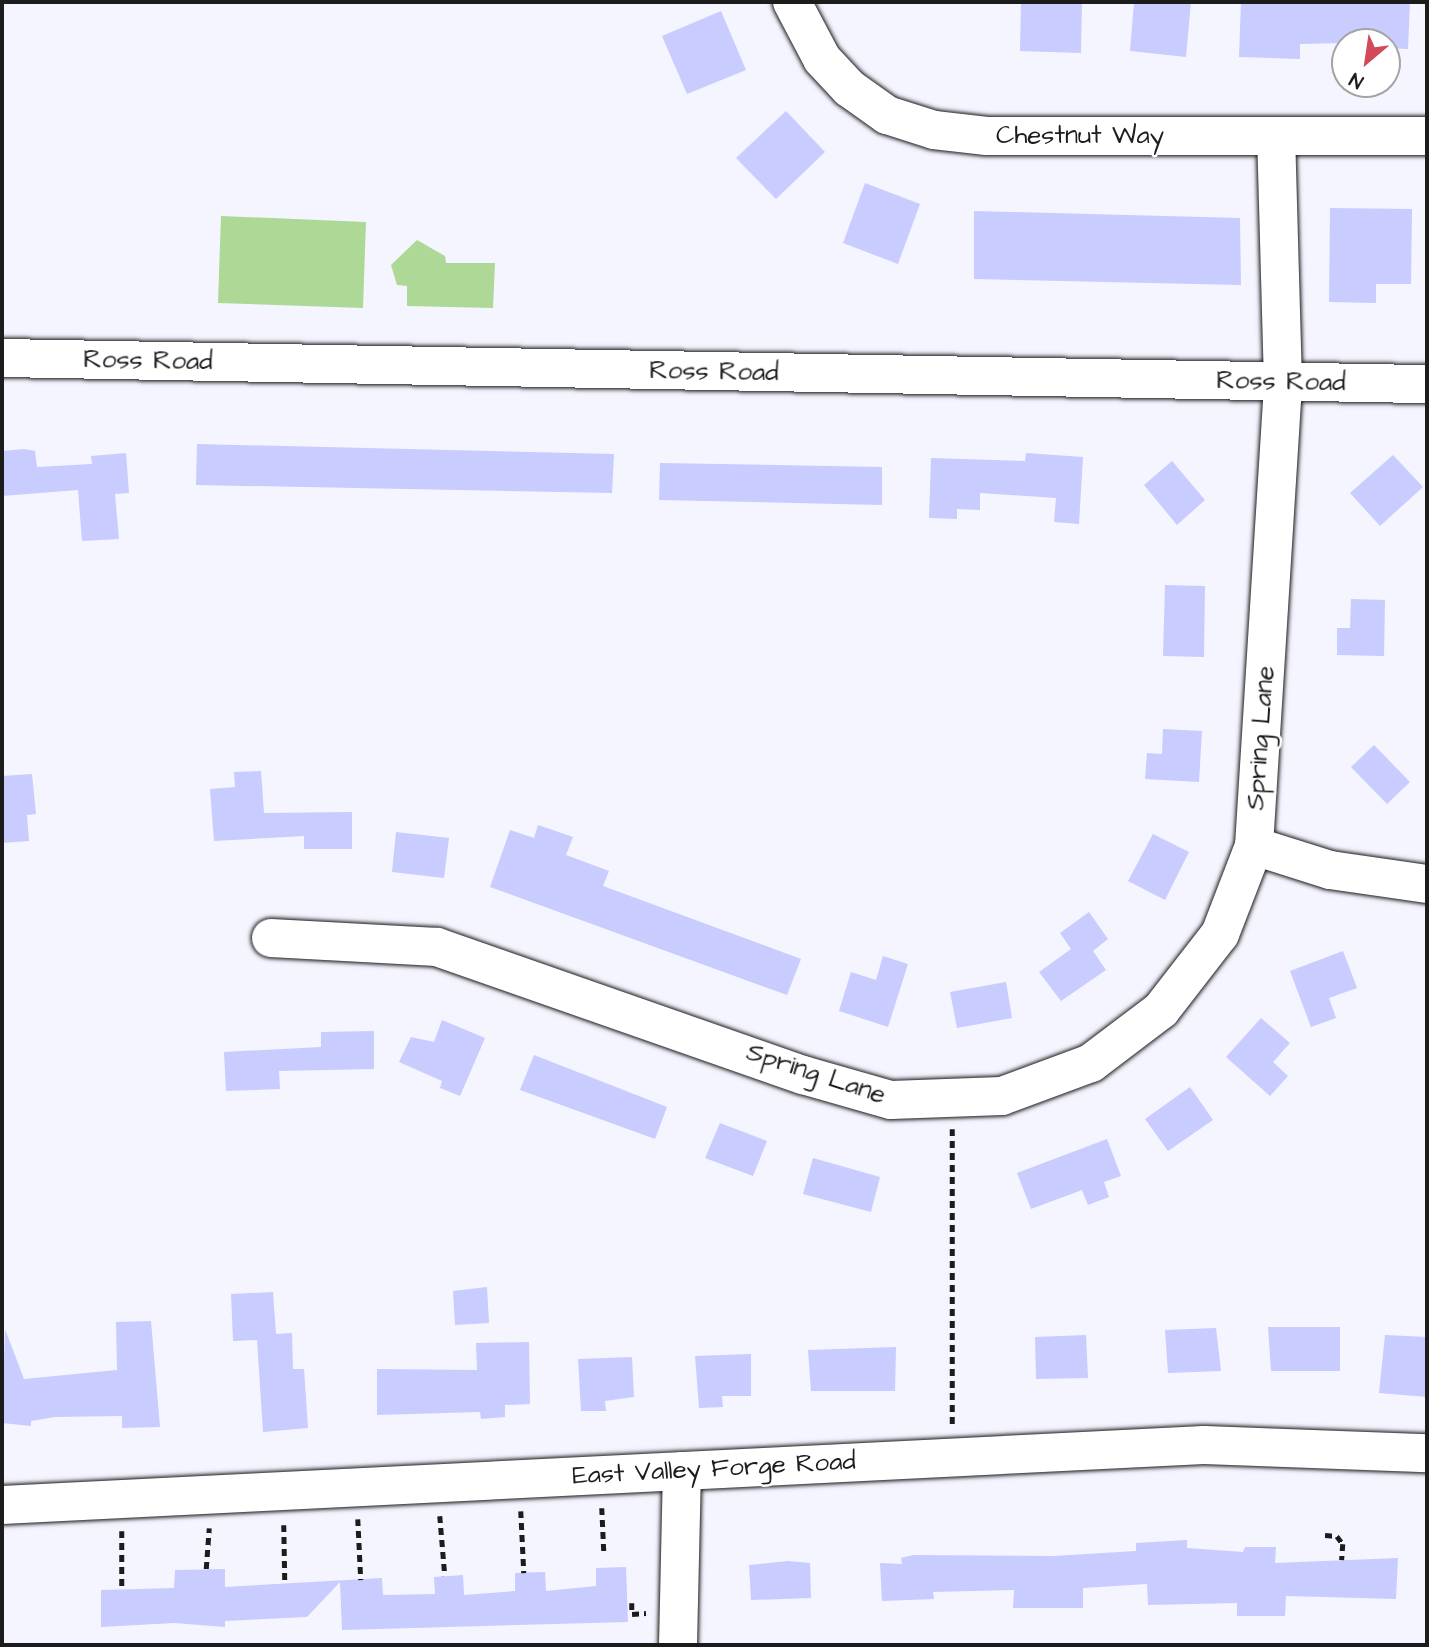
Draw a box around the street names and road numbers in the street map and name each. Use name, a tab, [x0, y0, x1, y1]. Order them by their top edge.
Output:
street label: Chestnut Way	[996, 120, 1164, 152]
street label: Ross Road	[83, 344, 213, 378]
street label: Ross Road	[649, 355, 779, 389]
street label: Ross Road	[1216, 365, 1346, 399]
street label: Spring Lane	[1240, 665, 1282, 811]
street label: Spring Lane	[742, 1037, 890, 1111]
street label: East Valley Forge Road	[572, 1446, 856, 1492]

